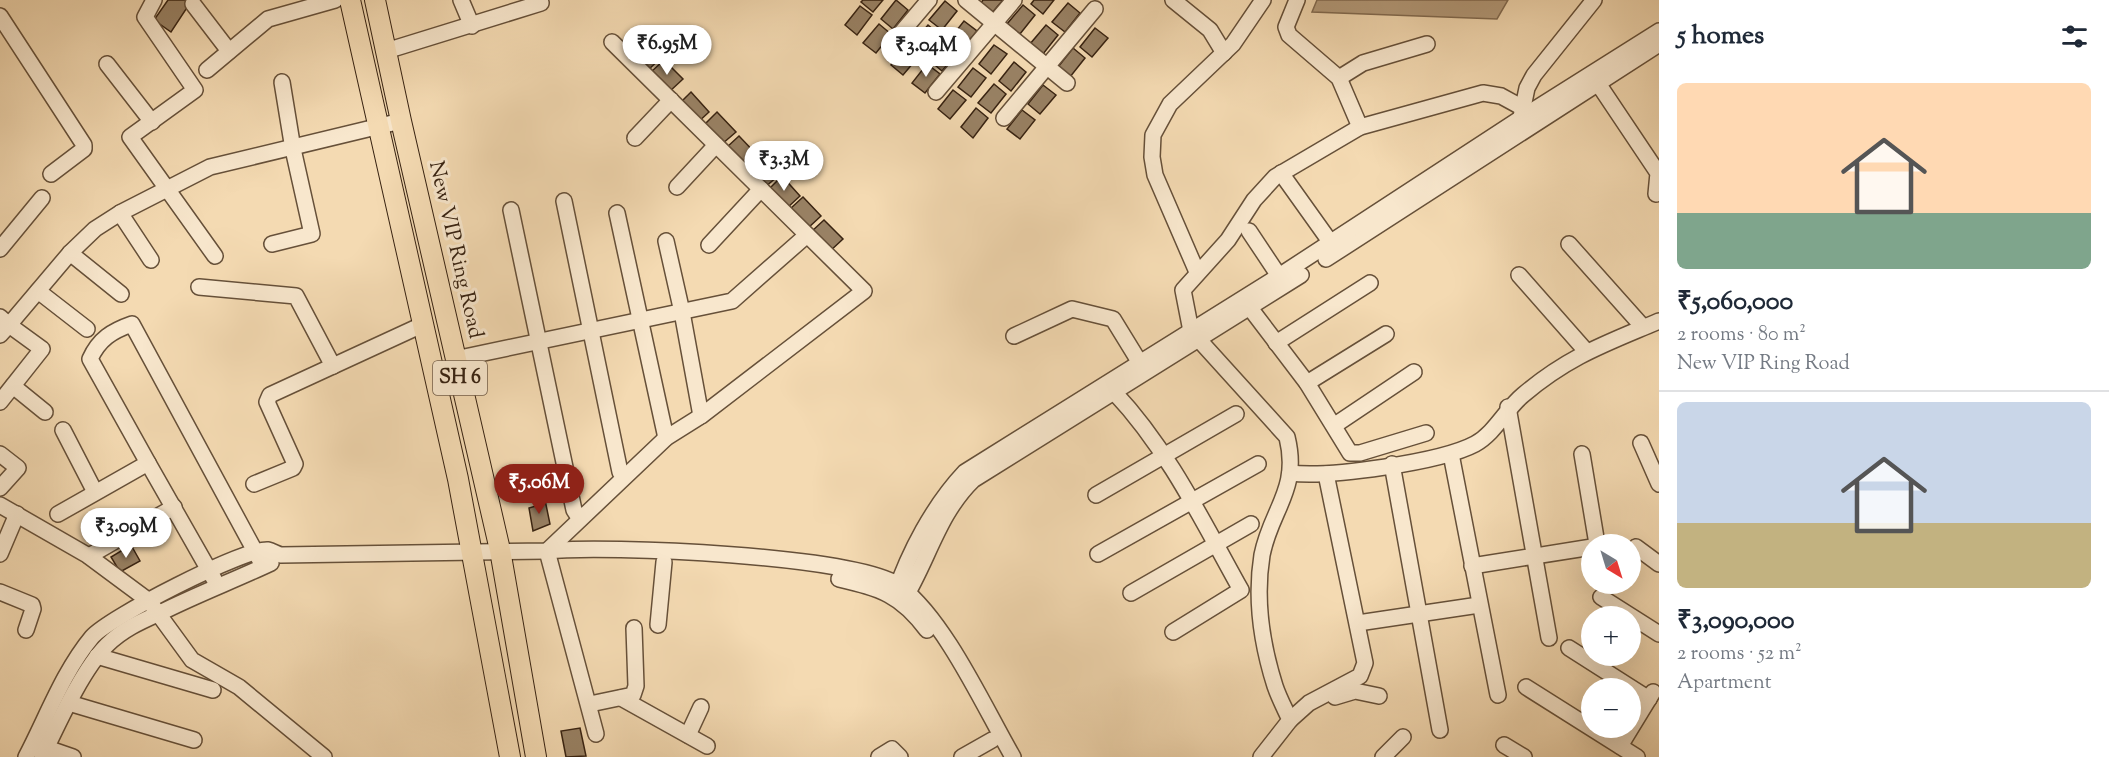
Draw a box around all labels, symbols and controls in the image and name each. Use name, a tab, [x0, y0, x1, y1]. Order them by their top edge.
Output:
text: 5 homes	[1677, 18, 1764, 55]
icon: filters	[2058, 20, 2091, 53]
pin: ₹6.95M	[618, 25, 716, 76]
pin: ₹3.04M	[877, 27, 975, 78]
text: ₹6.95M	[637, 30, 697, 59]
text: ₹3.04M	[895, 32, 957, 61]
icon: home	[1830, 122, 1938, 230]
pin: ₹3.3M	[742, 141, 826, 192]
text: ₹3.3M	[758, 146, 810, 175]
street label: New VIP Ring Road	[420, 158, 490, 342]
text: ₹5,060,000	[1677, 284, 1793, 321]
text: 2 rooms · 80 m²	[1677, 321, 1806, 350]
text: New VIP Ring Road	[1677, 350, 1850, 379]
road number: SH 6	[433, 361, 487, 395]
icon: home	[1830, 441, 1938, 549]
pin: ₹5.06M	[490, 464, 588, 515]
text: ₹5.06M	[508, 469, 570, 498]
pin: ₹3.09M	[77, 508, 175, 559]
text: ₹3.09M	[95, 513, 157, 542]
north arrow	[1581, 534, 1641, 594]
map controls	[1581, 534, 1641, 738]
text: ₹3,090,000	[1677, 603, 1795, 640]
button: +	[1581, 606, 1641, 666]
text: 2 rooms · 52 m²	[1677, 640, 1802, 669]
text: Apartment	[1677, 669, 1772, 698]
button: −	[1581, 678, 1641, 738]

